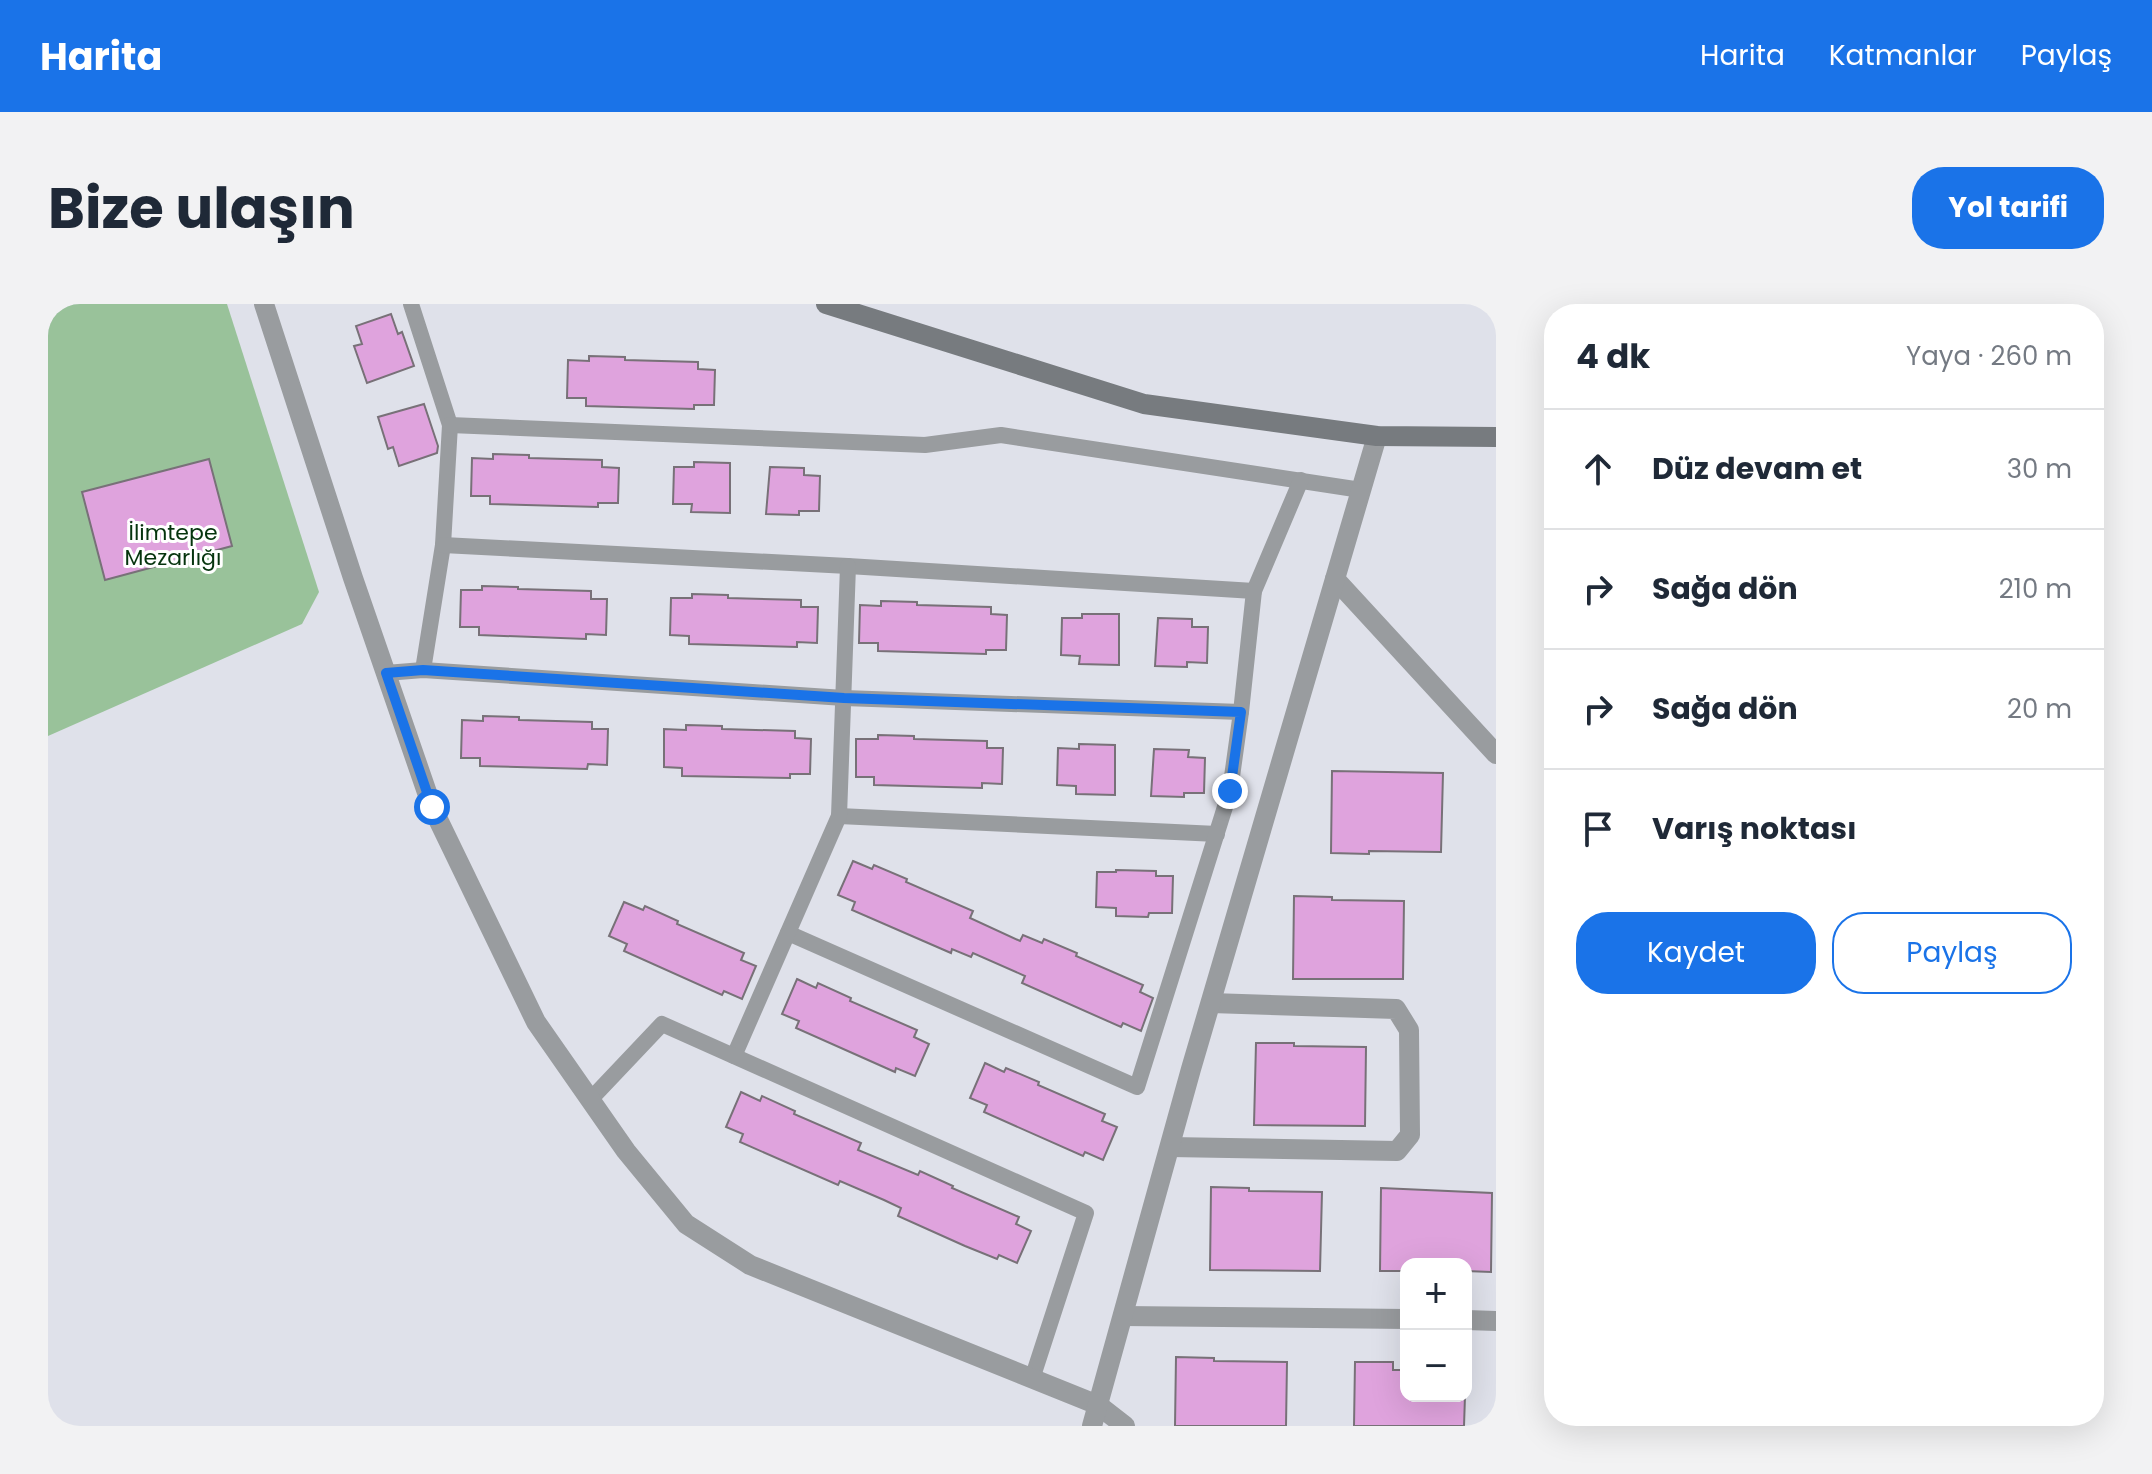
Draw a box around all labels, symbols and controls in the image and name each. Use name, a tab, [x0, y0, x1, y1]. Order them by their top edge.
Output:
text: Harita	[40, 30, 162, 83]
text: Harita	[1700, 36, 1785, 75]
text: Katmanlar	[1829, 36, 1977, 75]
text: Paylaş	[2021, 36, 2112, 75]
button: Yol tarifi	[1912, 167, 2104, 249]
text: Bize ulaşın	[48, 169, 355, 248]
text: 4 dk	[1576, 332, 1650, 380]
text: Yaya · 260 m	[1906, 338, 2072, 374]
icon: ahead	[1576, 447, 1620, 491]
text: Düz devam et	[1652, 447, 1862, 490]
text: 30 m	[2007, 451, 2072, 487]
park label: İlimtepe Mezarlığı	[125, 517, 221, 573]
icon: right	[1576, 567, 1620, 611]
text: Sağa dön	[1652, 567, 1798, 610]
text: 210 m	[1999, 571, 2072, 607]
icon: right	[1576, 687, 1620, 731]
text: Sağa dön	[1652, 687, 1798, 730]
text: 20 m	[2007, 691, 2072, 727]
route end	[1212, 773, 1248, 809]
route start	[414, 789, 450, 825]
icon: arrive	[1576, 807, 1620, 851]
text: Varış noktası	[1652, 807, 1857, 850]
button: Kaydet	[1576, 912, 1816, 994]
button: Paylaş	[1832, 912, 2072, 994]
map controls	[1400, 1258, 1472, 1402]
button: +	[1400, 1258, 1472, 1330]
button: −	[1400, 1330, 1472, 1402]

